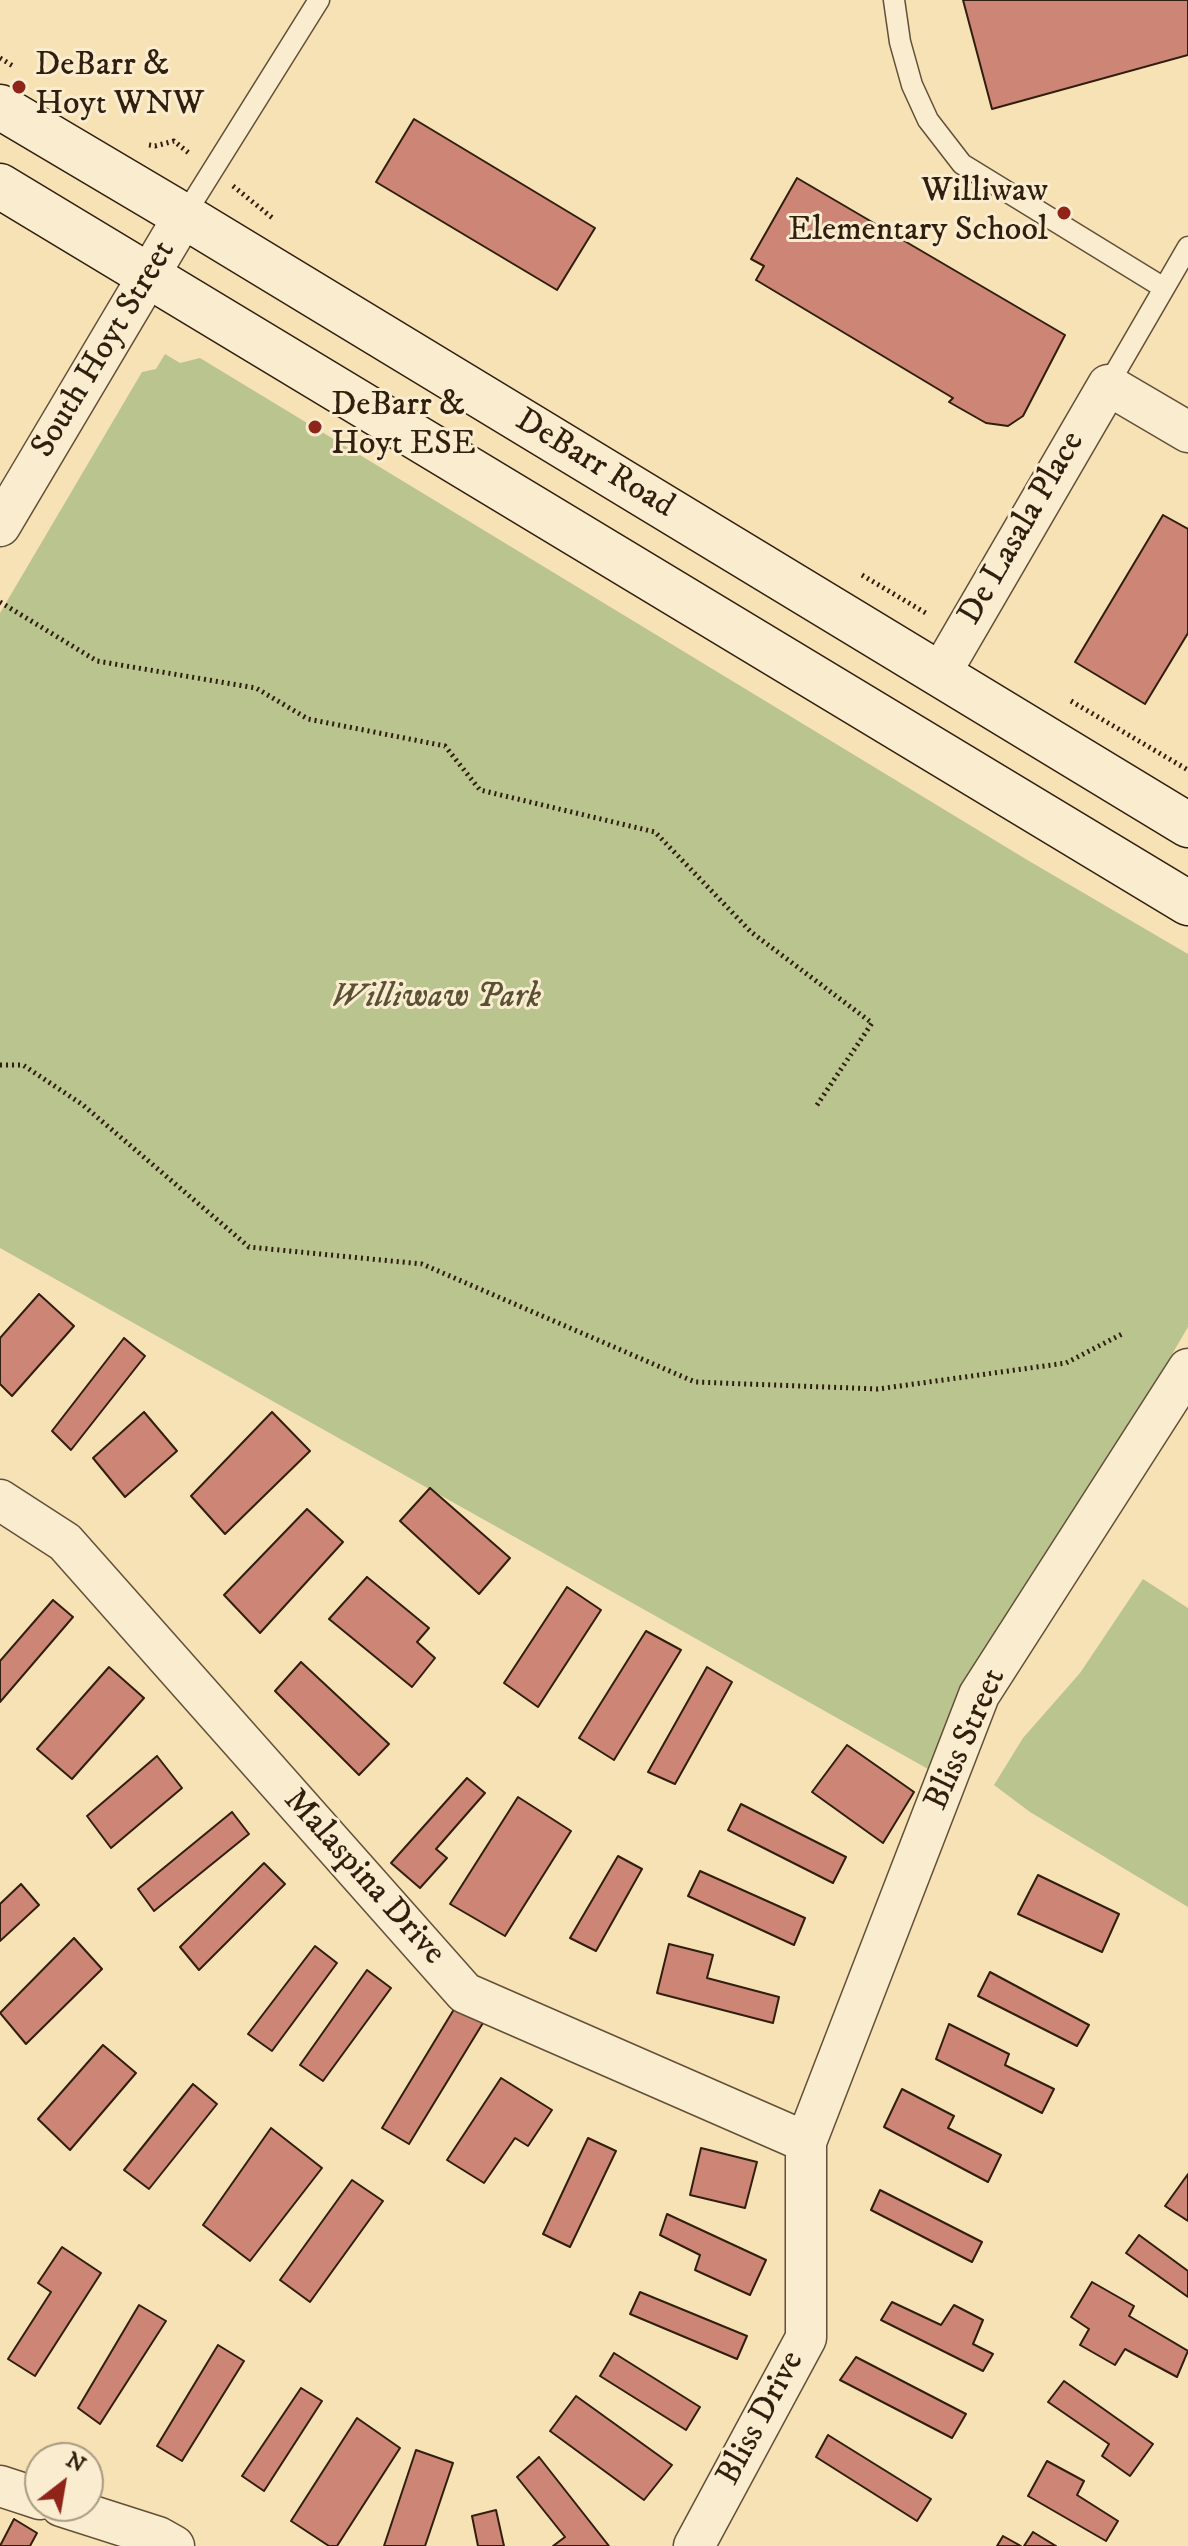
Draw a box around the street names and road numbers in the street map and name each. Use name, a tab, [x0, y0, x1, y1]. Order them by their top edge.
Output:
street label: South Hoyt Street	[24, 234, 186, 466]
street label: DeBarr Road	[507, 402, 681, 528]
street label: De Lasala Place	[951, 425, 1095, 633]
street label: Bliss Street	[918, 1663, 1016, 1817]
street label: Malaspina Drive	[273, 1782, 453, 1974]
street label: Bliss Drive	[710, 2345, 814, 2493]

